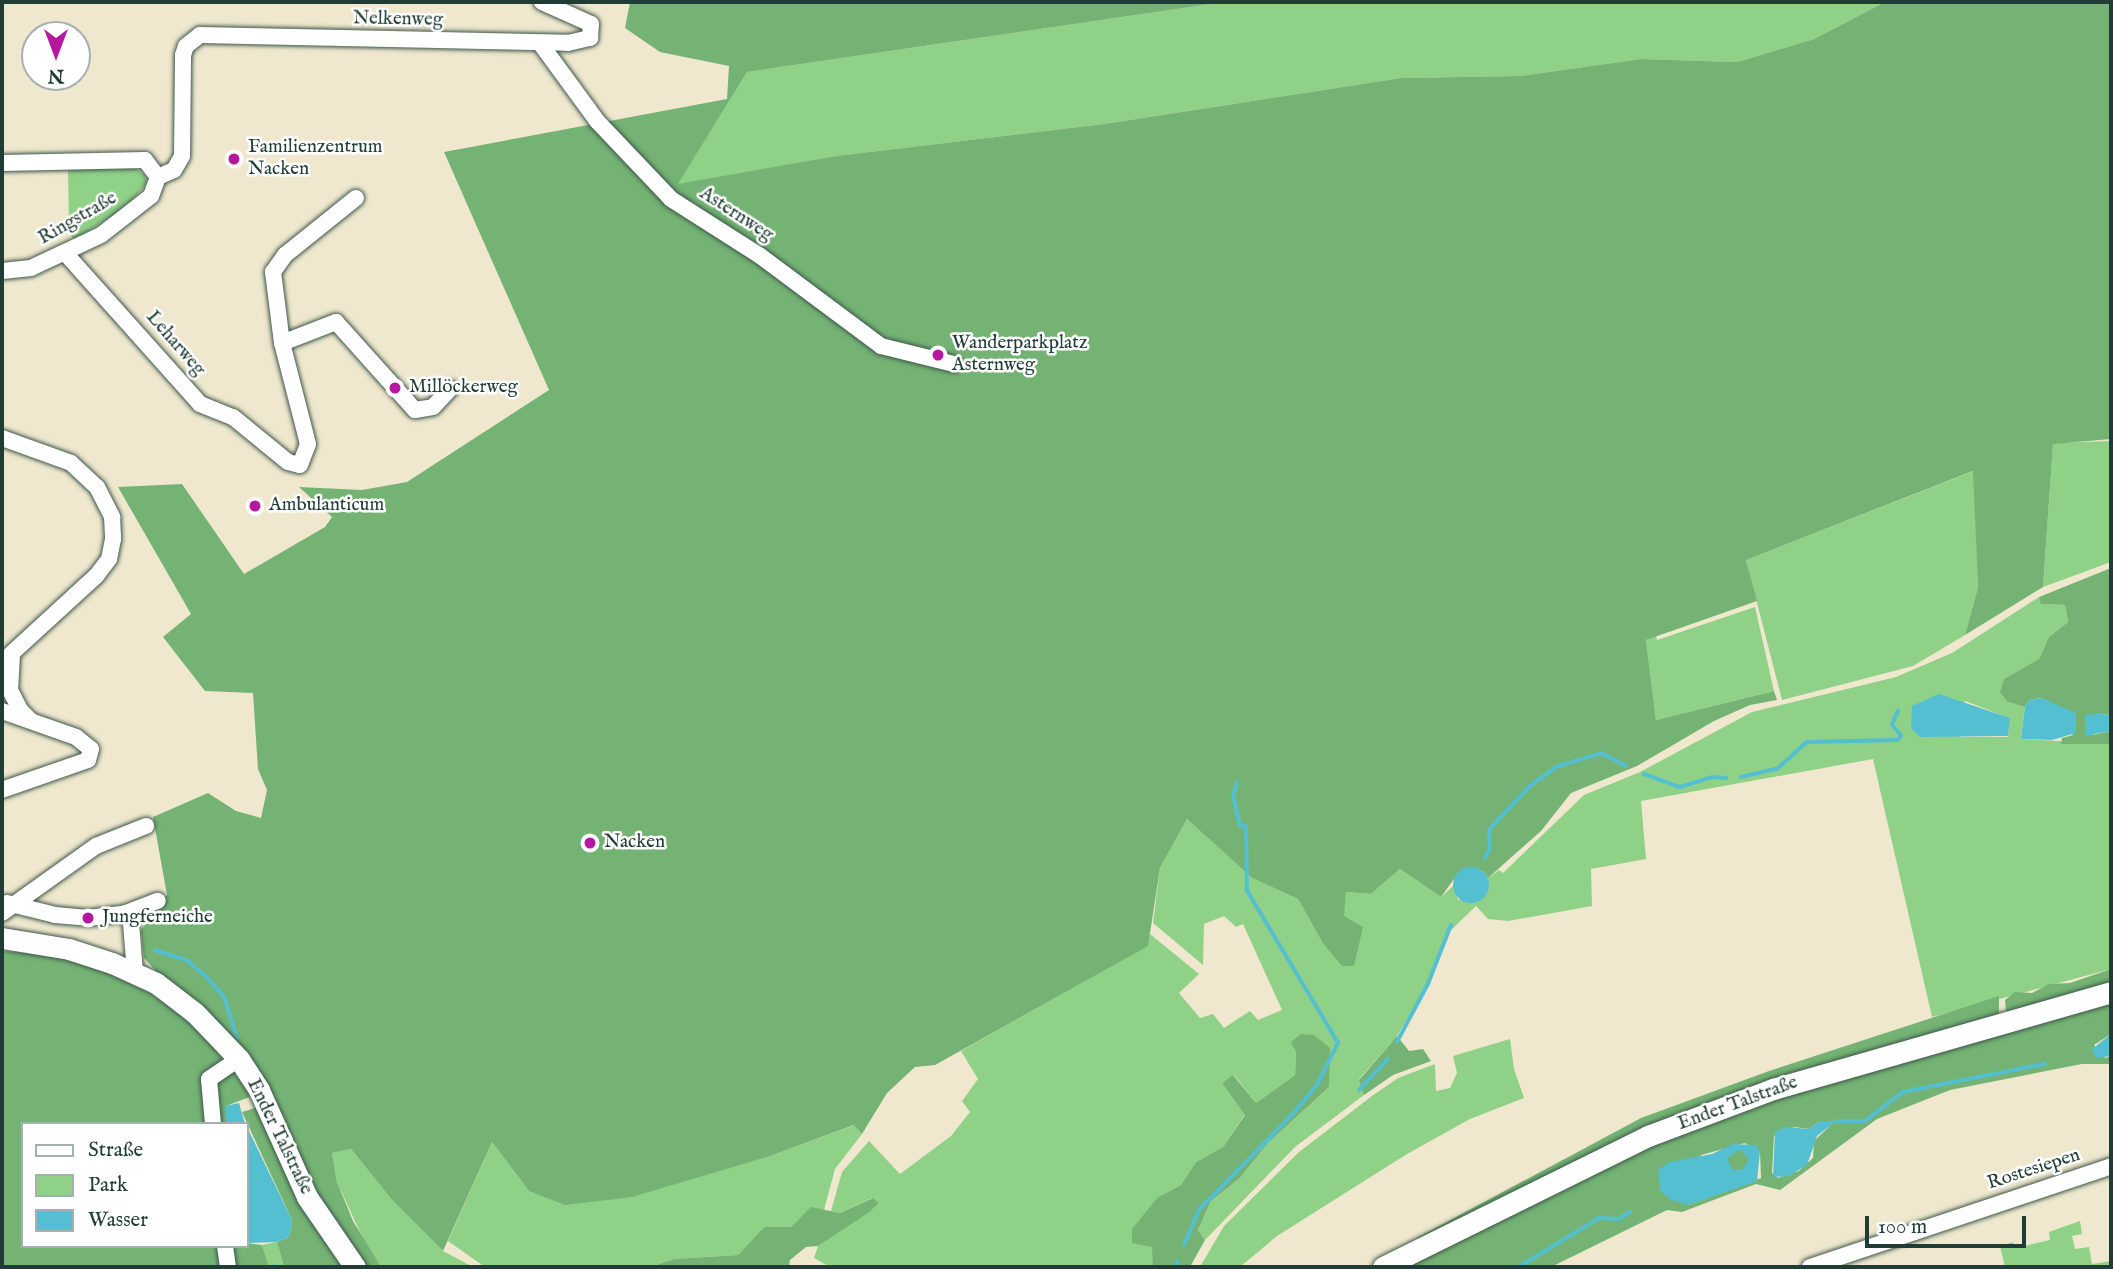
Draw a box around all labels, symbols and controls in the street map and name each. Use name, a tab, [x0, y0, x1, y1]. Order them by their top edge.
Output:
street label: Nelkenweg	[353, 8, 443, 32]
north arrow	[21, 21, 91, 91]
text: N	[48, 63, 64, 87]
place label: Familienzentrum Nacken	[248, 137, 382, 181]
marker: Familienzentrum Nacken	[226, 151, 242, 167]
street label: Asternweg	[695, 183, 777, 247]
street label: Ringstraße	[35, 187, 121, 251]
street label: Leharweg	[140, 307, 210, 381]
place label: Wanderparkplatz Asternweg	[952, 333, 1088, 377]
marker: Wanderparkplatz Asternweg	[930, 347, 946, 363]
place label: Millöckerweg	[409, 377, 518, 399]
marker: Millöckerweg	[387, 380, 403, 396]
place label: Ambulanticum	[269, 495, 384, 517]
marker: Ambulanticum	[247, 498, 263, 514]
place label: Nacken	[604, 832, 665, 854]
marker: Nacken	[582, 835, 598, 851]
place label: Jungferneiche	[102, 907, 213, 929]
marker: Jungferneiche	[80, 910, 96, 926]
street label: Ender Talstraße	[1675, 1072, 1801, 1136]
street label: Ender Talstraße	[241, 1075, 317, 1199]
legend	[21, 1122, 248, 1248]
text: Straße	[88, 1137, 143, 1164]
street label: Rostesiepen	[1985, 1144, 2083, 1196]
text: Park	[88, 1172, 128, 1199]
scale bar	[1868, 1202, 2029, 1246]
text: Wasser	[88, 1207, 148, 1234]
text: 100 m	[1878, 1214, 1927, 1241]

